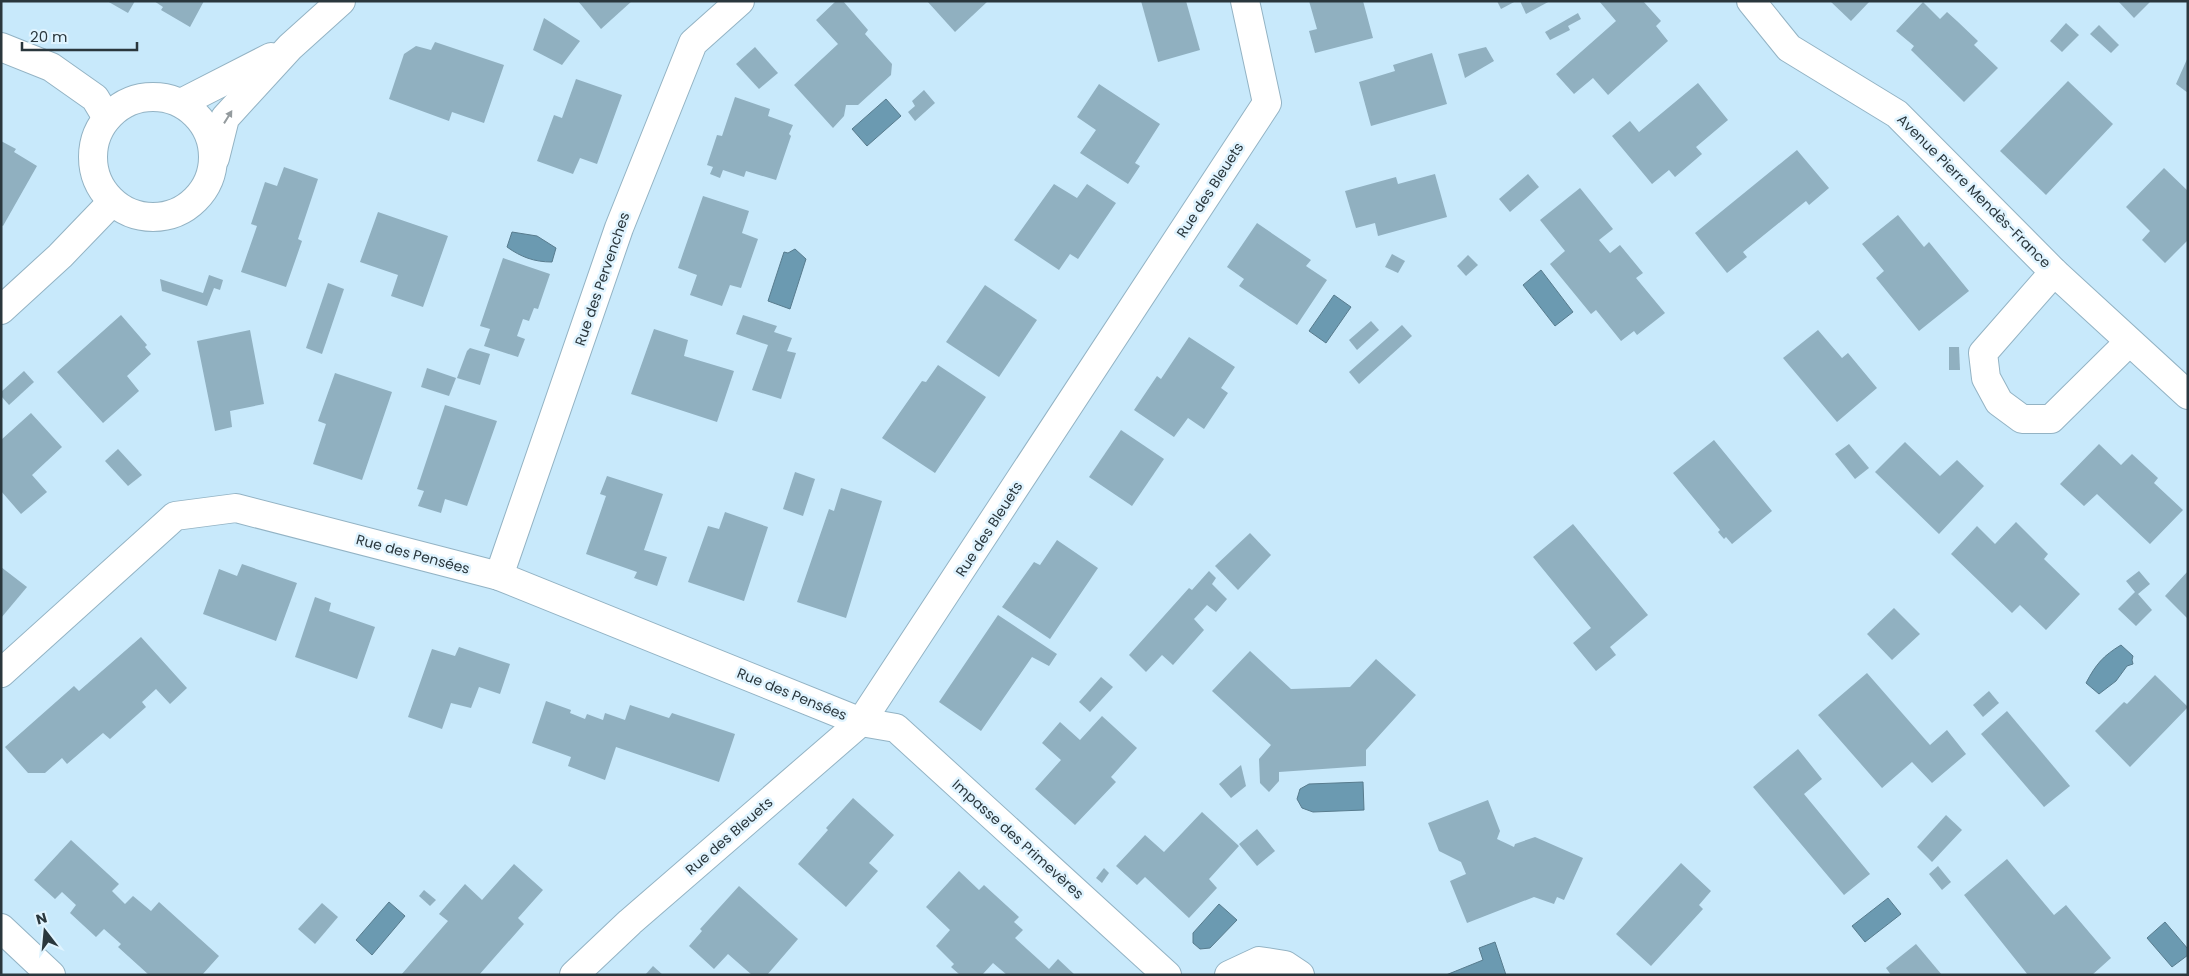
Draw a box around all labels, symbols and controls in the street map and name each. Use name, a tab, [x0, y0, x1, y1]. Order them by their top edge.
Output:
scale bar	[22, 20, 138, 52]
text: 20 m	[30, 26, 68, 47]
one-way arrow	[223, 110, 232, 124]
street label: Avenue Pierre Mendès-France	[1893, 110, 2056, 273]
street label: Rue des Bleuets	[1172, 138, 1248, 242]
street label: Rue des Pervenches	[570, 210, 634, 348]
street label: Rue des Bleuets	[951, 477, 1027, 581]
street label: Rue des Pensées	[354, 529, 472, 579]
street label: Rue des Pensées	[734, 663, 850, 725]
street label: Impasse des Primevères	[948, 774, 1088, 904]
street label: Rue des Bleuets	[681, 792, 777, 880]
north arrow	[20, 906, 70, 956]
text: N	[34, 907, 49, 930]

